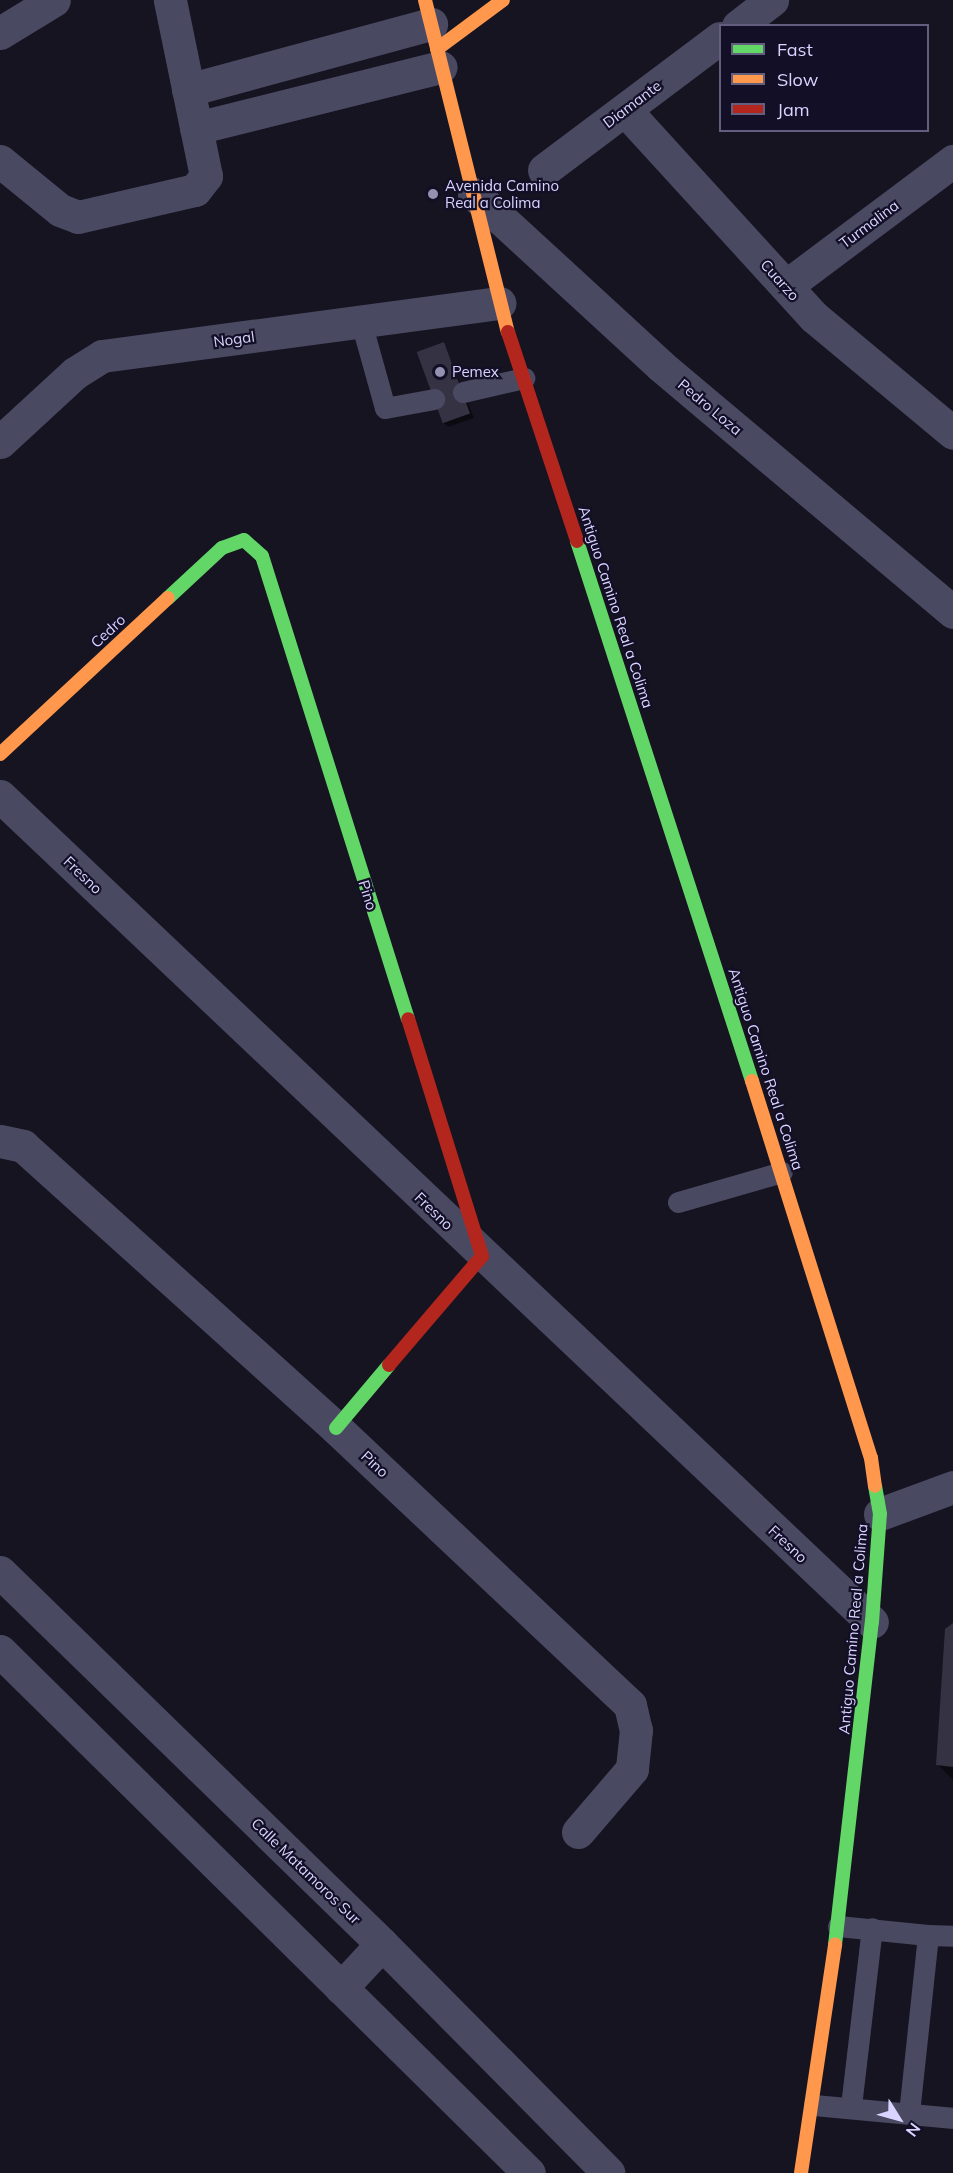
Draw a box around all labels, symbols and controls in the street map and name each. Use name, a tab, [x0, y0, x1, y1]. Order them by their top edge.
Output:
legend	[719, 24, 929, 132]
text: Fast	[777, 38, 813, 61]
text: Slow	[777, 68, 818, 91]
street label: Diamante	[599, 76, 665, 132]
text: Jam	[777, 98, 810, 121]
place label: Avenida Camino Real a Colima	[445, 176, 559, 211]
marker: Avenida Camino Real a Colima	[426, 187, 440, 201]
street label: Turmalina	[836, 196, 902, 252]
street label: Cuarzo	[757, 256, 803, 304]
street label: Nogal	[212, 327, 256, 351]
place label: Pemex	[452, 363, 499, 381]
marker: Pemex	[433, 365, 447, 379]
street label: Pedro Loza	[674, 375, 746, 439]
street label: Antiguo Camino Real a Colima	[575, 504, 657, 710]
street label: Cedro	[87, 611, 129, 651]
street label: Fresno	[60, 852, 106, 898]
street label: Pino	[355, 878, 381, 912]
street label: Antiguo Camino Real a Colima	[725, 966, 807, 1172]
street label: Fresno	[411, 1188, 457, 1234]
street label: Pino	[358, 1447, 392, 1481]
street label: Fresno	[765, 1522, 811, 1566]
street label: Antiguo Camino Real a Colima	[835, 1523, 871, 1735]
street label: Calle Matamoros Sur	[248, 1814, 364, 1928]
north arrow	[869, 2089, 929, 2149]
text: N	[902, 2119, 925, 2141]

